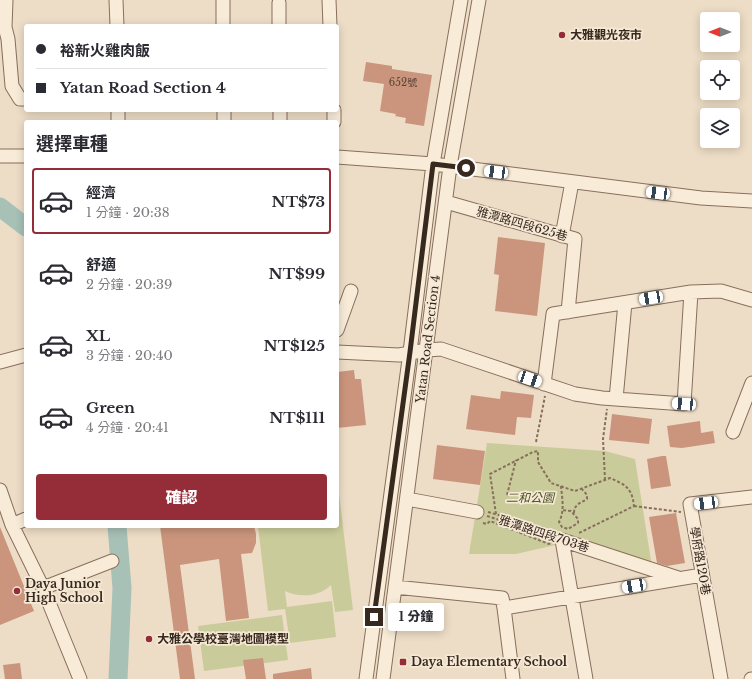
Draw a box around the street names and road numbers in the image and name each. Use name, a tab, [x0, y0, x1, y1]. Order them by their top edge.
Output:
street label: 雅潭路四段625巷	[475, 203, 569, 244]
street label: Yatan Road Section 4	[412, 274, 443, 405]
street label: 雅潭路四段703巷	[497, 512, 591, 555]
street label: 學府路120巷	[687, 525, 714, 596]

